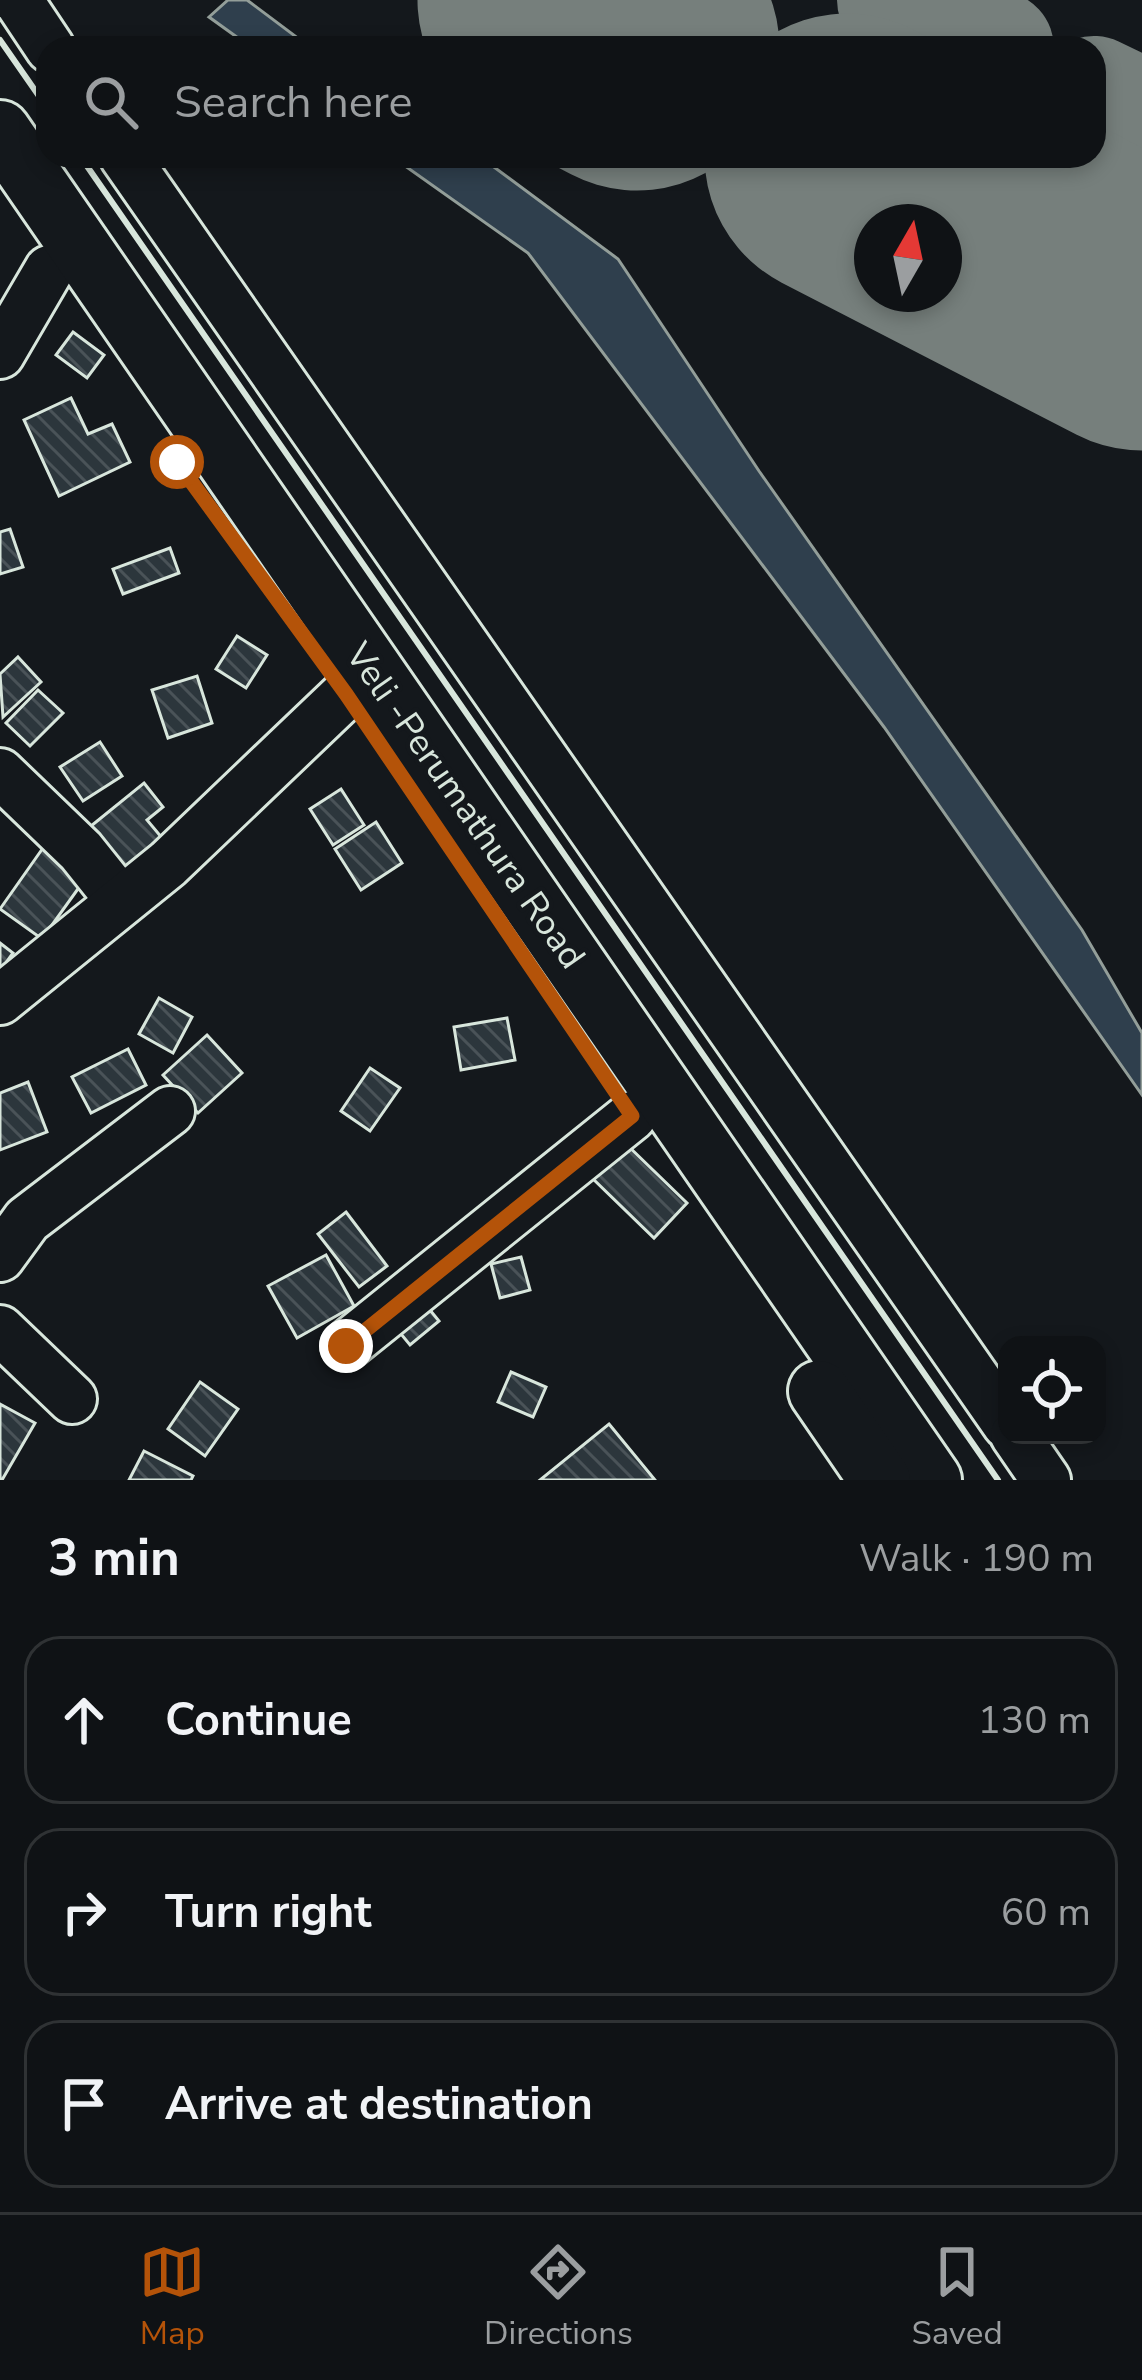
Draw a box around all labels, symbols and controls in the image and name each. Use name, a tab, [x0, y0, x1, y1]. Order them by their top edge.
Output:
search box	[36, 36, 1106, 168]
icon: search	[78, 69, 144, 135]
text: Search here	[174, 72, 413, 133]
north arrow	[854, 204, 962, 312]
route start	[150, 435, 204, 489]
street label: Veli -Perumathura Road	[333, 632, 596, 979]
route end	[319, 1319, 373, 1373]
map controls	[998, 1336, 1106, 1444]
button: locate	[998, 1336, 1106, 1444]
text: 3 min	[48, 1523, 180, 1593]
text: Walk · 190 m	[859, 1532, 1094, 1585]
icon: ahead	[51, 1687, 117, 1753]
text: Continue	[165, 1690, 352, 1751]
text: 130 m	[977, 1694, 1091, 1747]
icon: right	[51, 1879, 117, 1945]
text: Turn right	[165, 1882, 372, 1943]
text: 60 m	[1001, 1886, 1091, 1939]
icon: arrive	[51, 2071, 117, 2137]
text: Arrive at destination	[165, 2074, 593, 2135]
tab: Map	[139, 2239, 205, 2356]
tab: Directions	[484, 2239, 633, 2356]
tab: Saved	[911, 2239, 1003, 2356]

